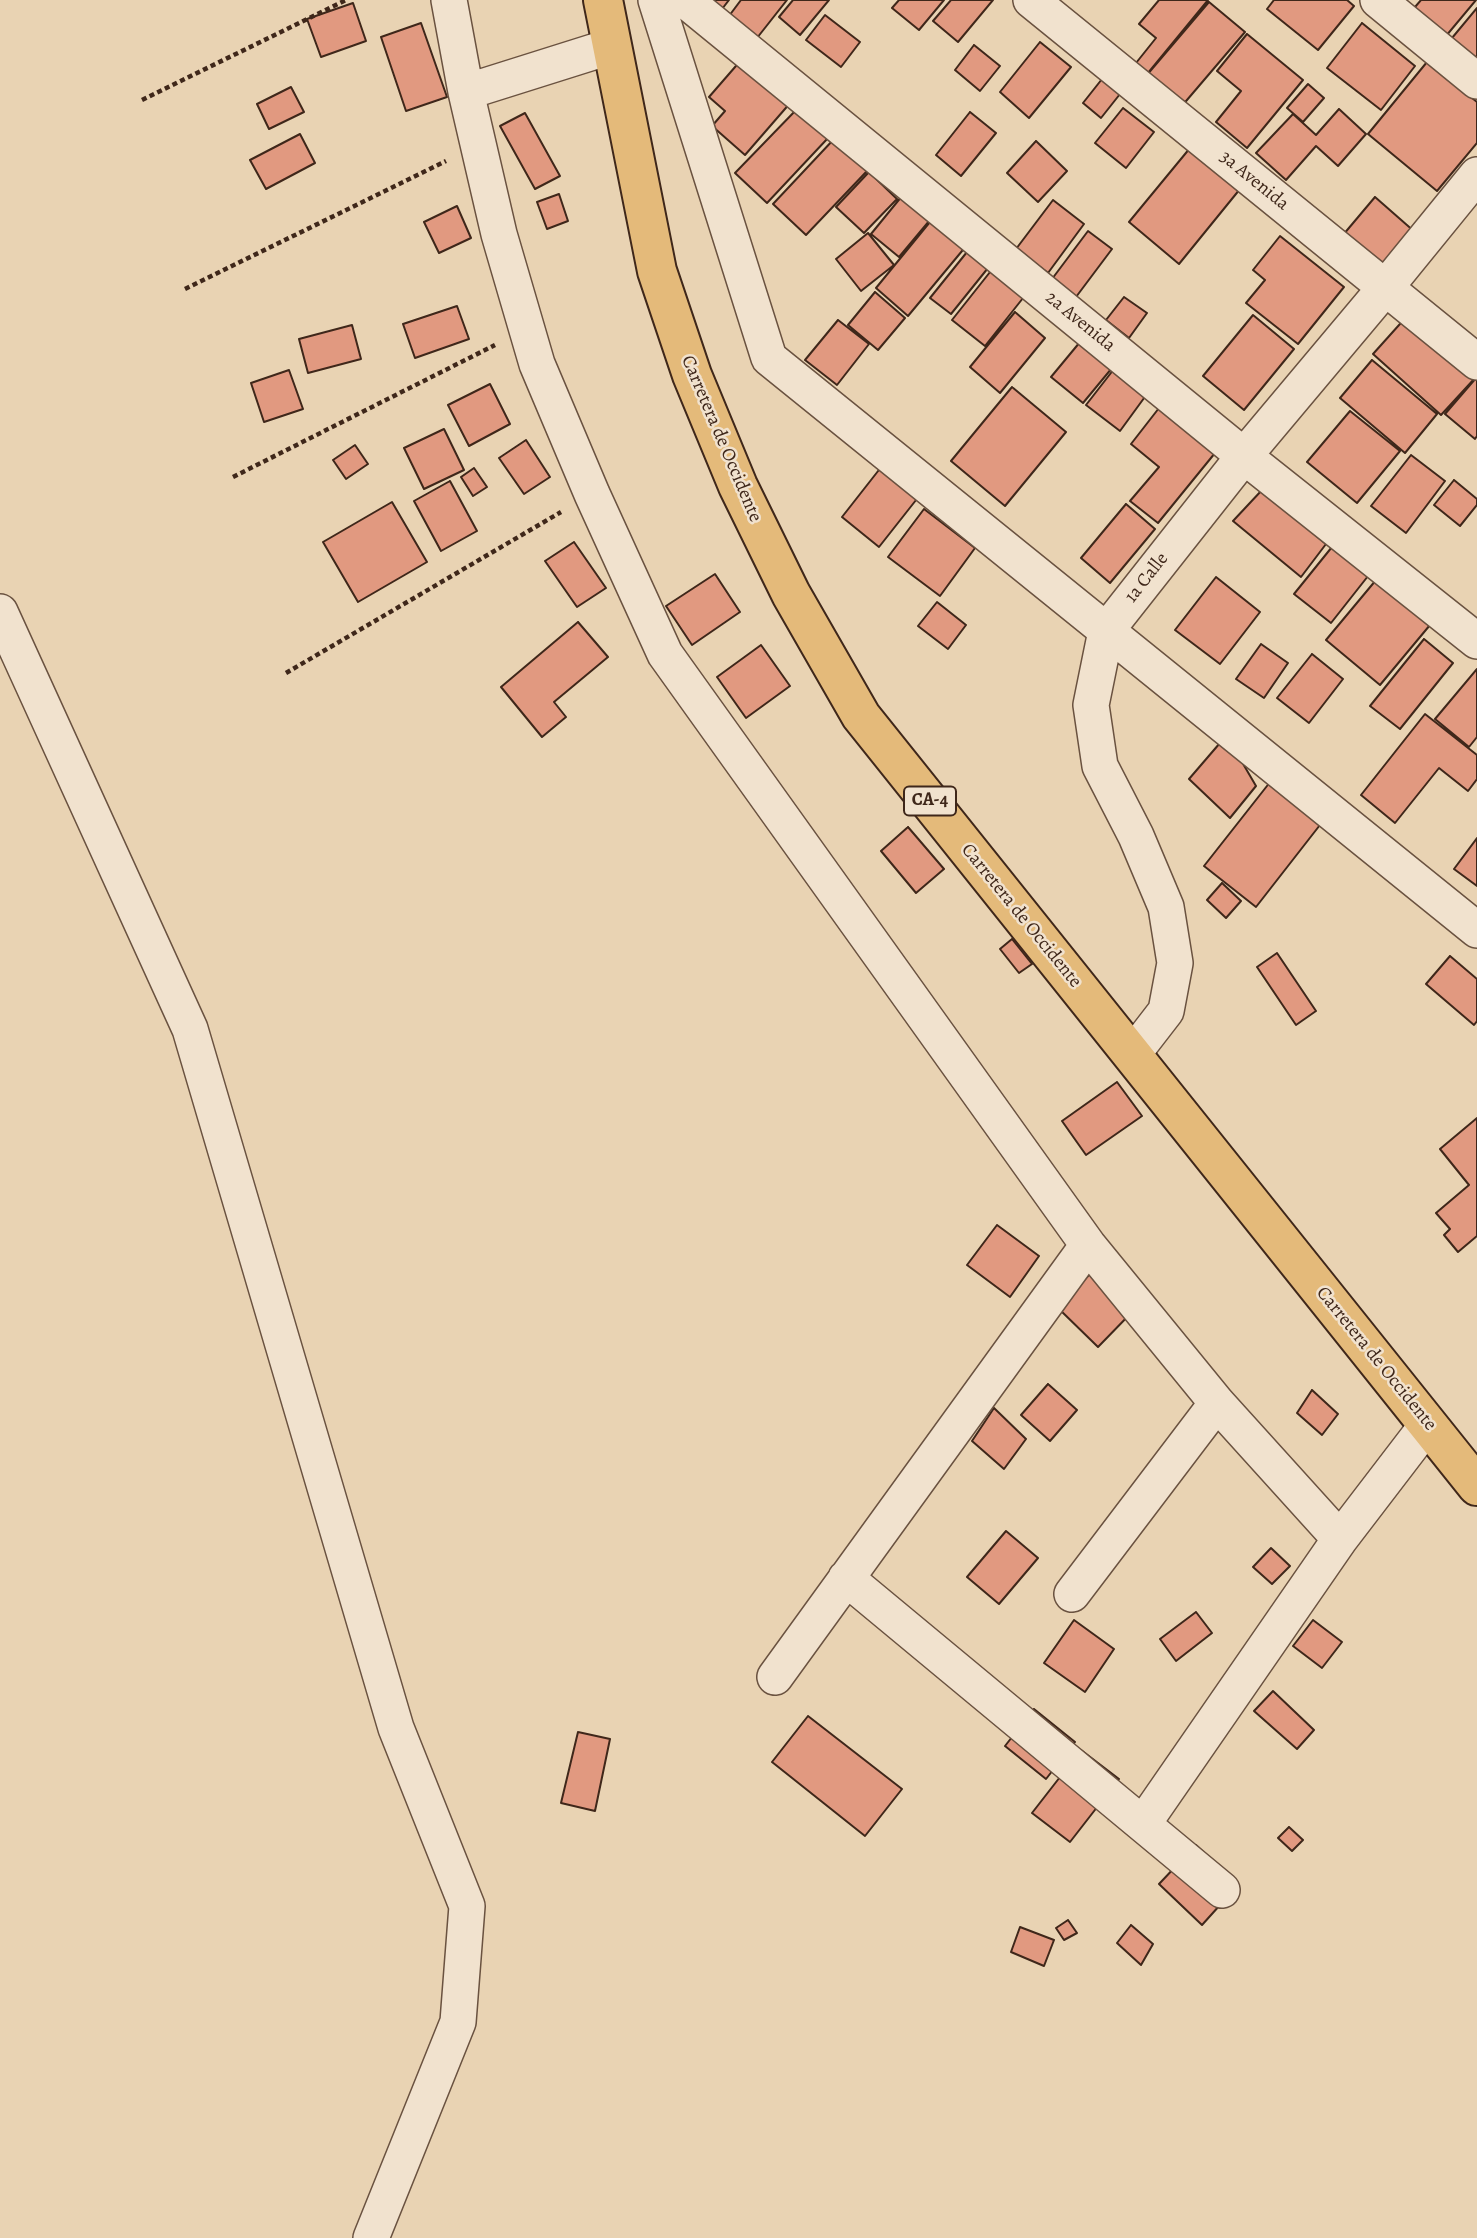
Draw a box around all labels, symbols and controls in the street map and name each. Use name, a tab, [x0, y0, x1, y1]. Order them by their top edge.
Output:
street label: 3a Avenida	[1215, 146, 1293, 216]
street label: 2a Avenida	[1040, 287, 1120, 357]
street label: Carretera de Occidente	[676, 352, 766, 526]
street label: 1a Calle	[1120, 548, 1174, 608]
road number: CA-4	[904, 786, 956, 816]
street label: Carretera de Occidente	[956, 839, 1086, 993]
street label: Carretera de Occidente	[1311, 1282, 1441, 1436]

